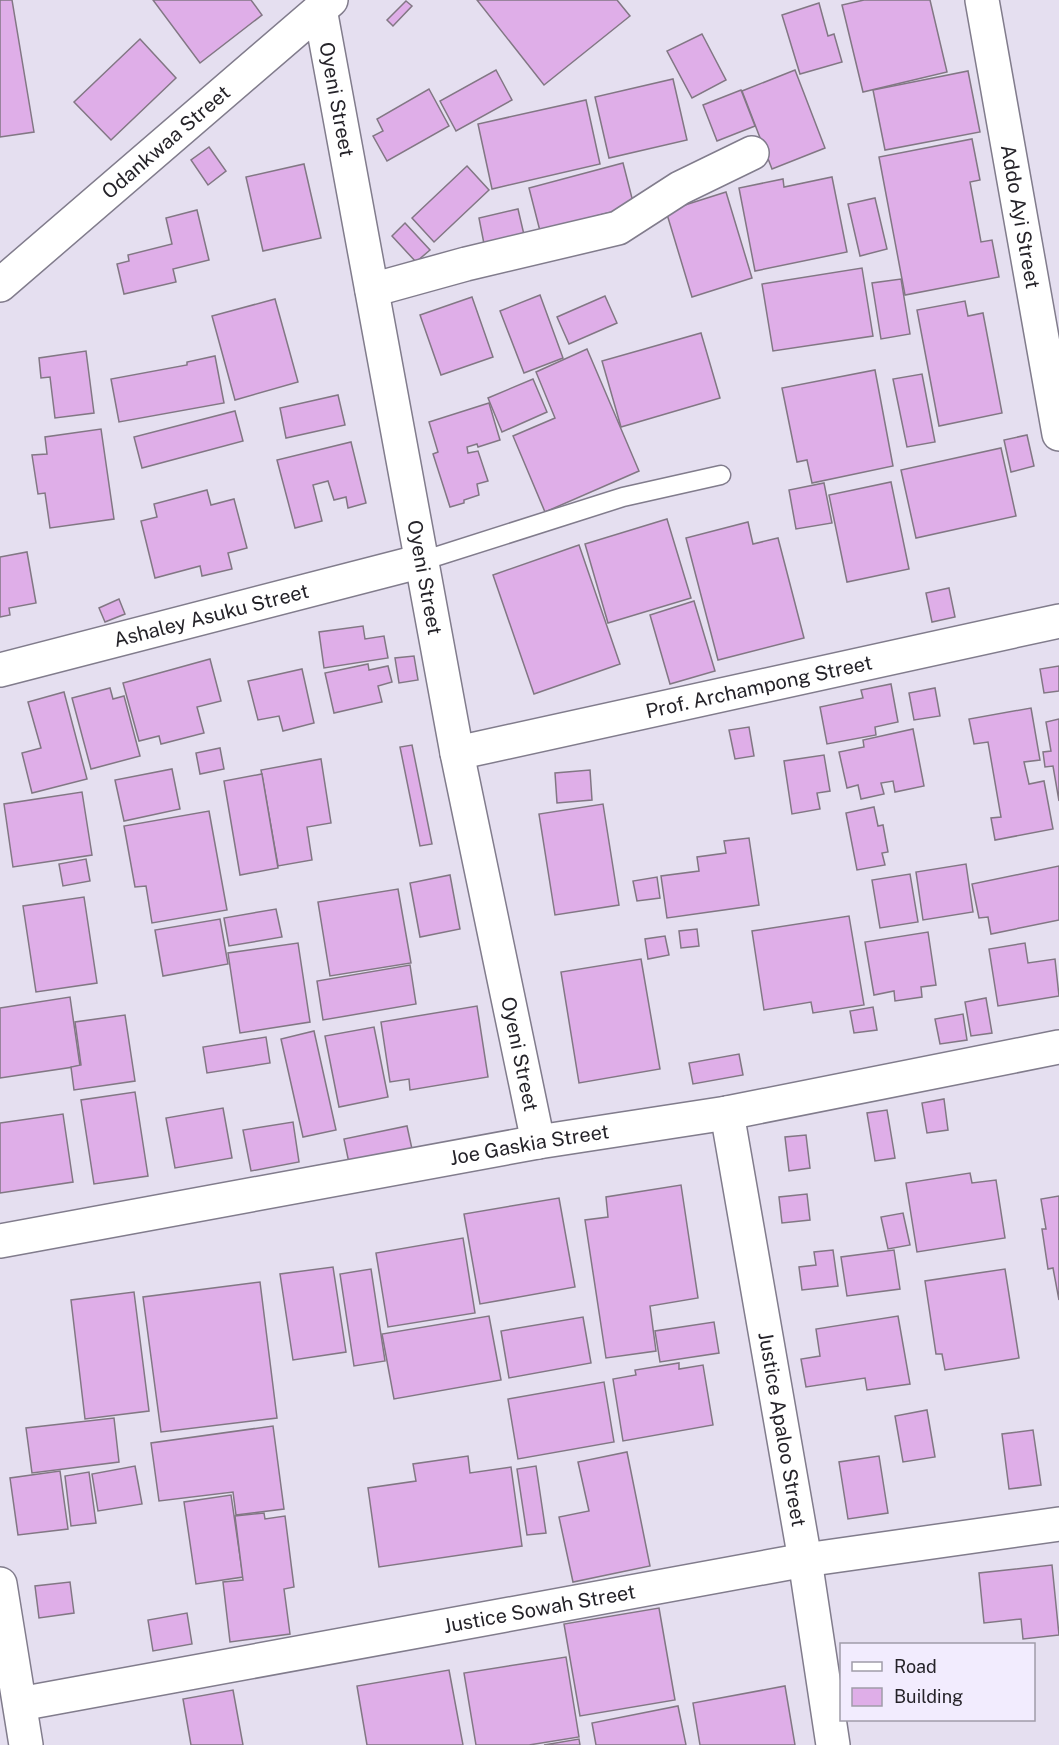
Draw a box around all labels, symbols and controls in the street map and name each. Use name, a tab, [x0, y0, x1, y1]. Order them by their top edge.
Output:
street label: Oyeni Street	[314, 40, 359, 159]
street label: Odankwaa Street	[97, 80, 235, 204]
street label: Addo Ayi Street	[996, 143, 1045, 291]
street label: Oyeni Street	[402, 518, 447, 637]
street label: Ashaley Asuku Street	[111, 579, 311, 652]
street label: Prof. Archampong Street	[643, 650, 874, 723]
street label: Oyeni Street	[496, 995, 543, 1113]
street label: Joe Gaskia Street	[448, 1119, 611, 1170]
street label: Justice Apaloo Street	[753, 1330, 811, 1529]
street label: Justice Sowah Street	[441, 1579, 637, 1638]
legend	[840, 1643, 1035, 1721]
text: Road	[894, 1656, 937, 1677]
text: Building	[894, 1686, 963, 1707]

